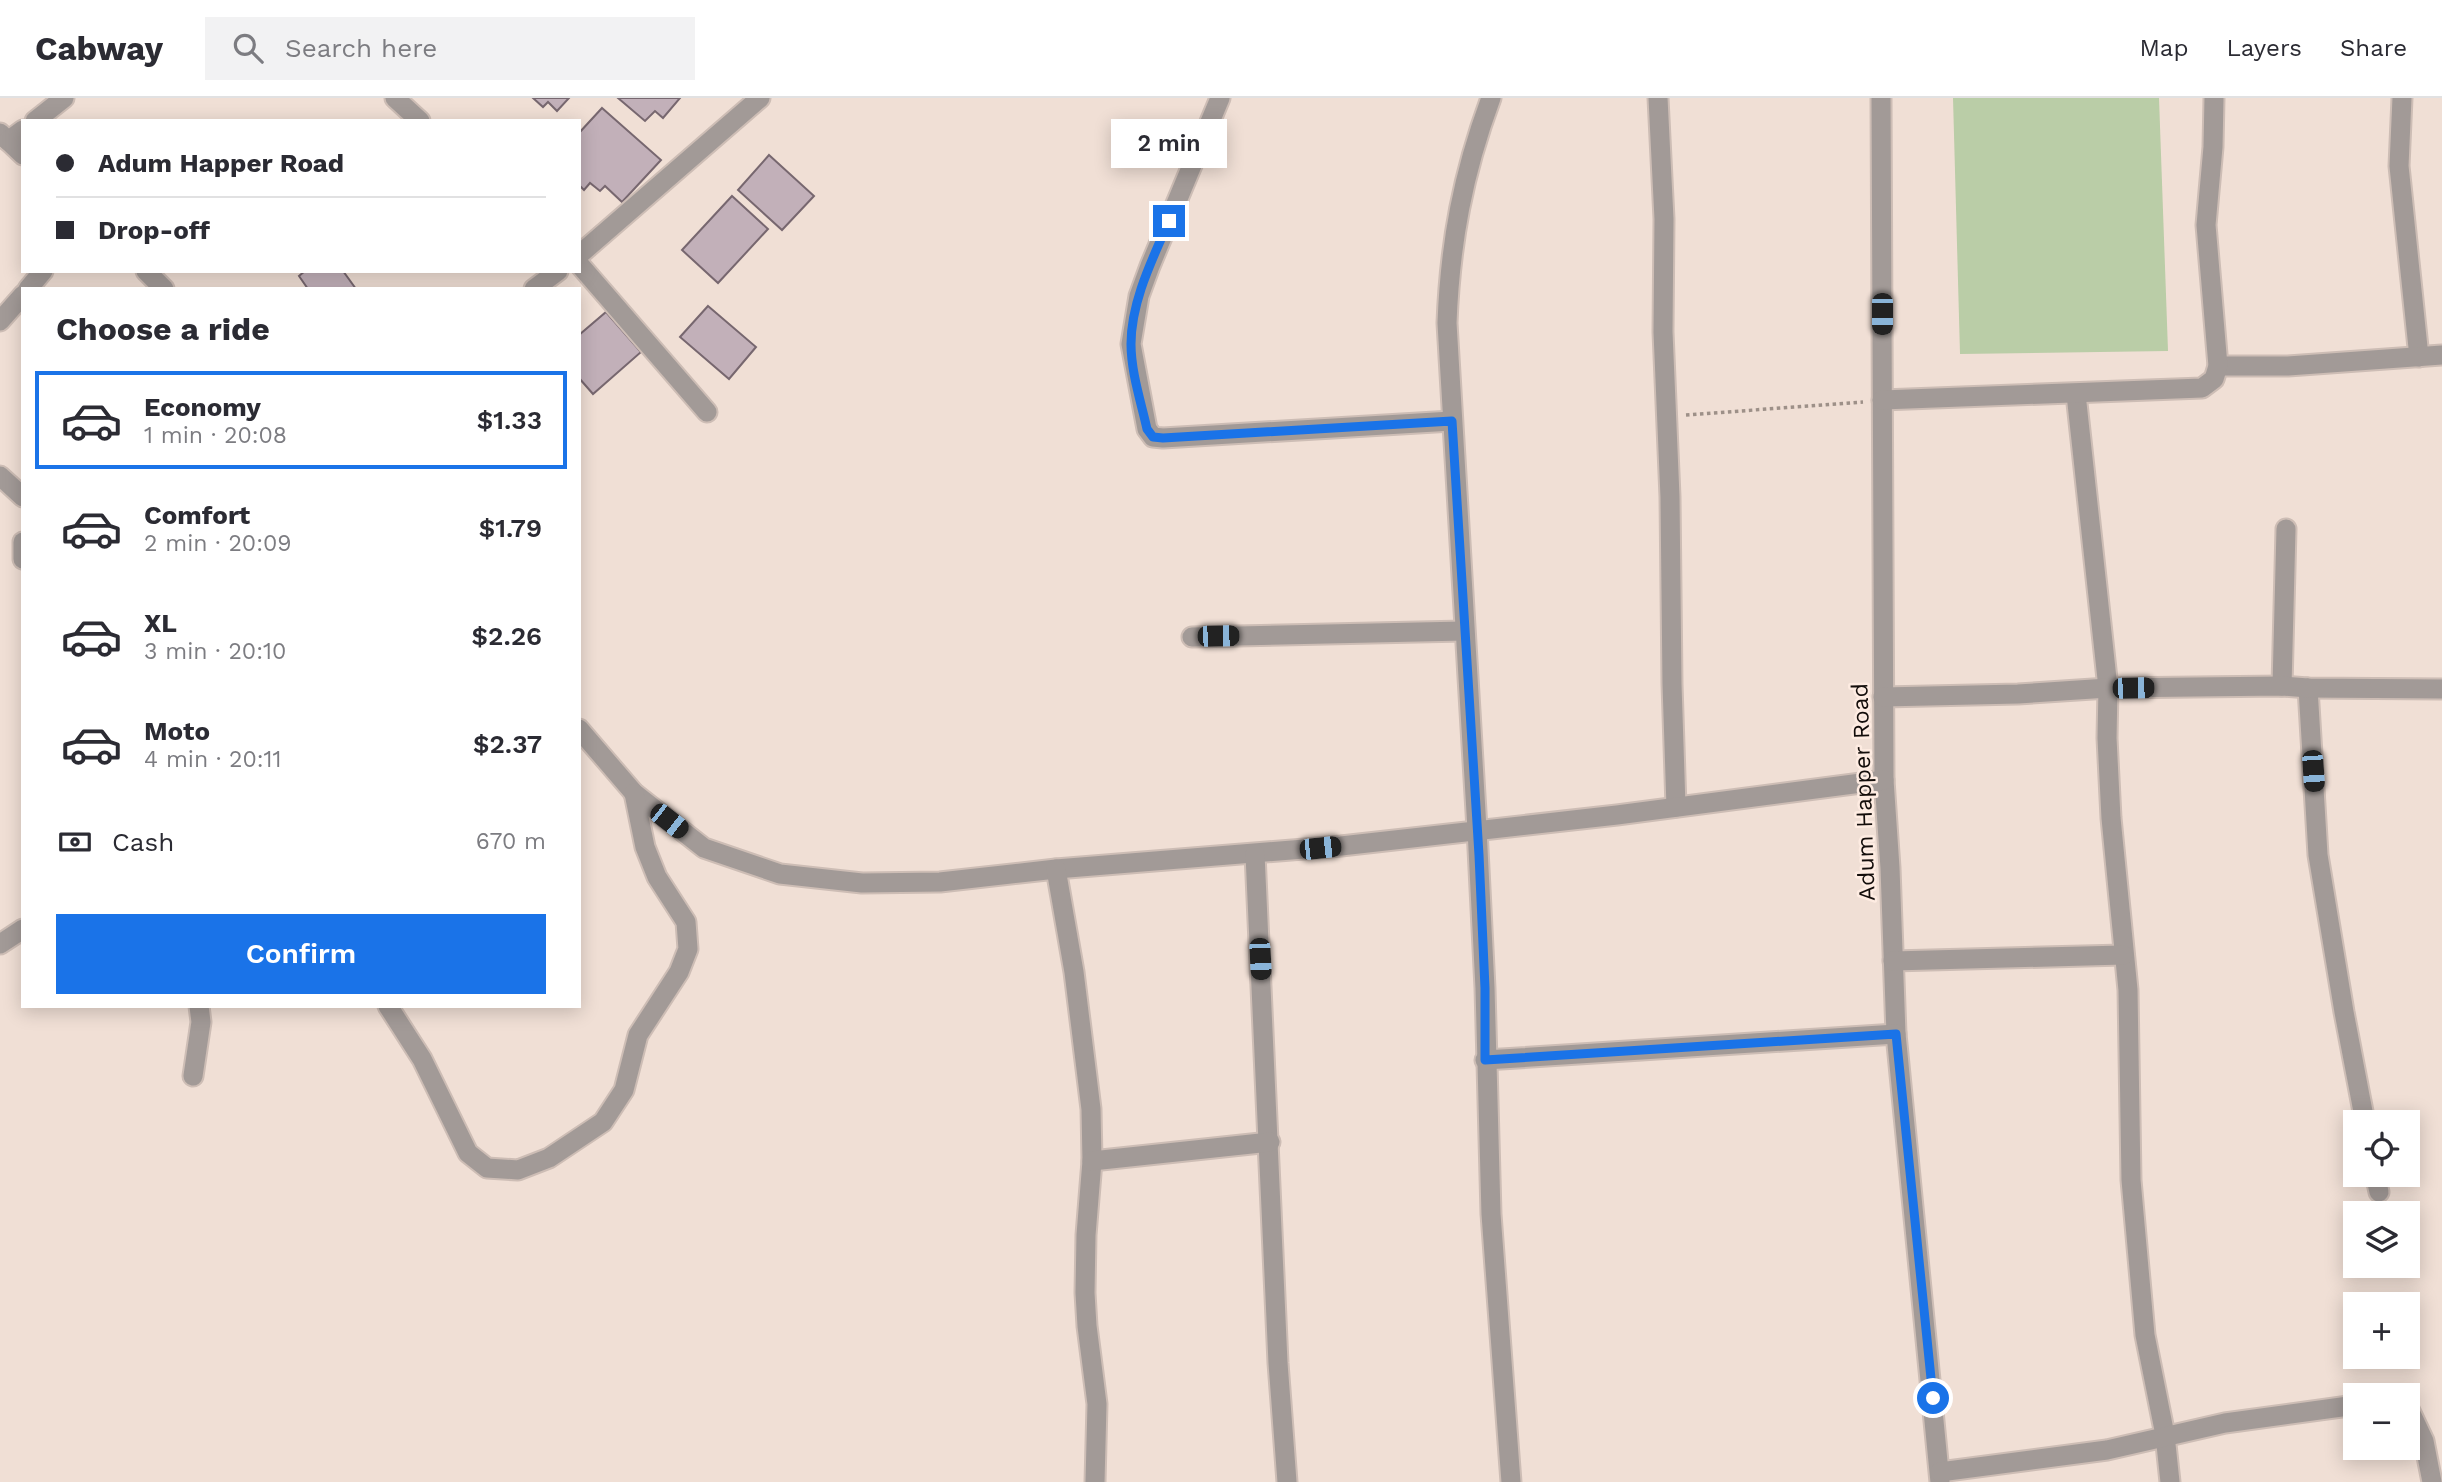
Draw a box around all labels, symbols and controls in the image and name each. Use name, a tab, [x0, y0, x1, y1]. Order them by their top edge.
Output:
search box	[205, 17, 695, 80]
text: Cabway	[35, 29, 163, 68]
icon: search	[229, 29, 267, 67]
text: Search here	[285, 33, 437, 63]
text: Map	[2140, 34, 2188, 62]
text: Layers	[2226, 34, 2302, 62]
text: Share	[2340, 34, 2407, 62]
callout: 2 min	[1111, 120, 1227, 169]
text: 2 min	[1137, 130, 1201, 157]
text: Adum Happer Road	[98, 148, 344, 178]
route end	[1153, 205, 1185, 237]
text: Drop-off	[98, 215, 210, 245]
car	[1872, 293, 1893, 335]
text: Choose a ride	[56, 310, 270, 348]
icon: car	[60, 389, 123, 452]
text: Economy	[144, 392, 261, 422]
text: $1.33	[477, 405, 542, 435]
text: 1 min · 20:08	[144, 422, 287, 449]
icon: car	[60, 497, 123, 560]
text: Comfort	[144, 500, 250, 530]
text: $1.79	[479, 513, 542, 543]
text: 2 min · 20:09	[144, 530, 291, 557]
icon: car	[60, 605, 123, 668]
text: XL	[144, 608, 177, 638]
text: $2.26	[472, 621, 542, 651]
car	[1197, 625, 1240, 647]
text: 3 min · 20:10	[144, 638, 286, 665]
car	[2112, 677, 2155, 699]
street label: Adum Happer Road	[1846, 683, 1881, 901]
icon: car	[60, 713, 123, 776]
text: Moto	[144, 716, 210, 746]
text: $2.37	[473, 729, 542, 759]
text: 4 min · 20:11	[144, 746, 282, 773]
car	[2302, 749, 2325, 793]
car	[646, 800, 693, 842]
icon: cash	[56, 823, 94, 861]
text: Cash	[112, 827, 174, 857]
text: 670 m	[476, 828, 546, 855]
car	[1299, 835, 1342, 861]
button: Confirm	[56, 914, 546, 994]
car	[1249, 937, 1272, 981]
map controls	[2343, 1110, 2420, 1460]
button: locate	[2343, 1110, 2420, 1187]
button: layers	[2343, 1201, 2420, 1278]
button: +	[2343, 1292, 2420, 1369]
route start	[1917, 1382, 1949, 1414]
button: −	[2343, 1383, 2420, 1460]

